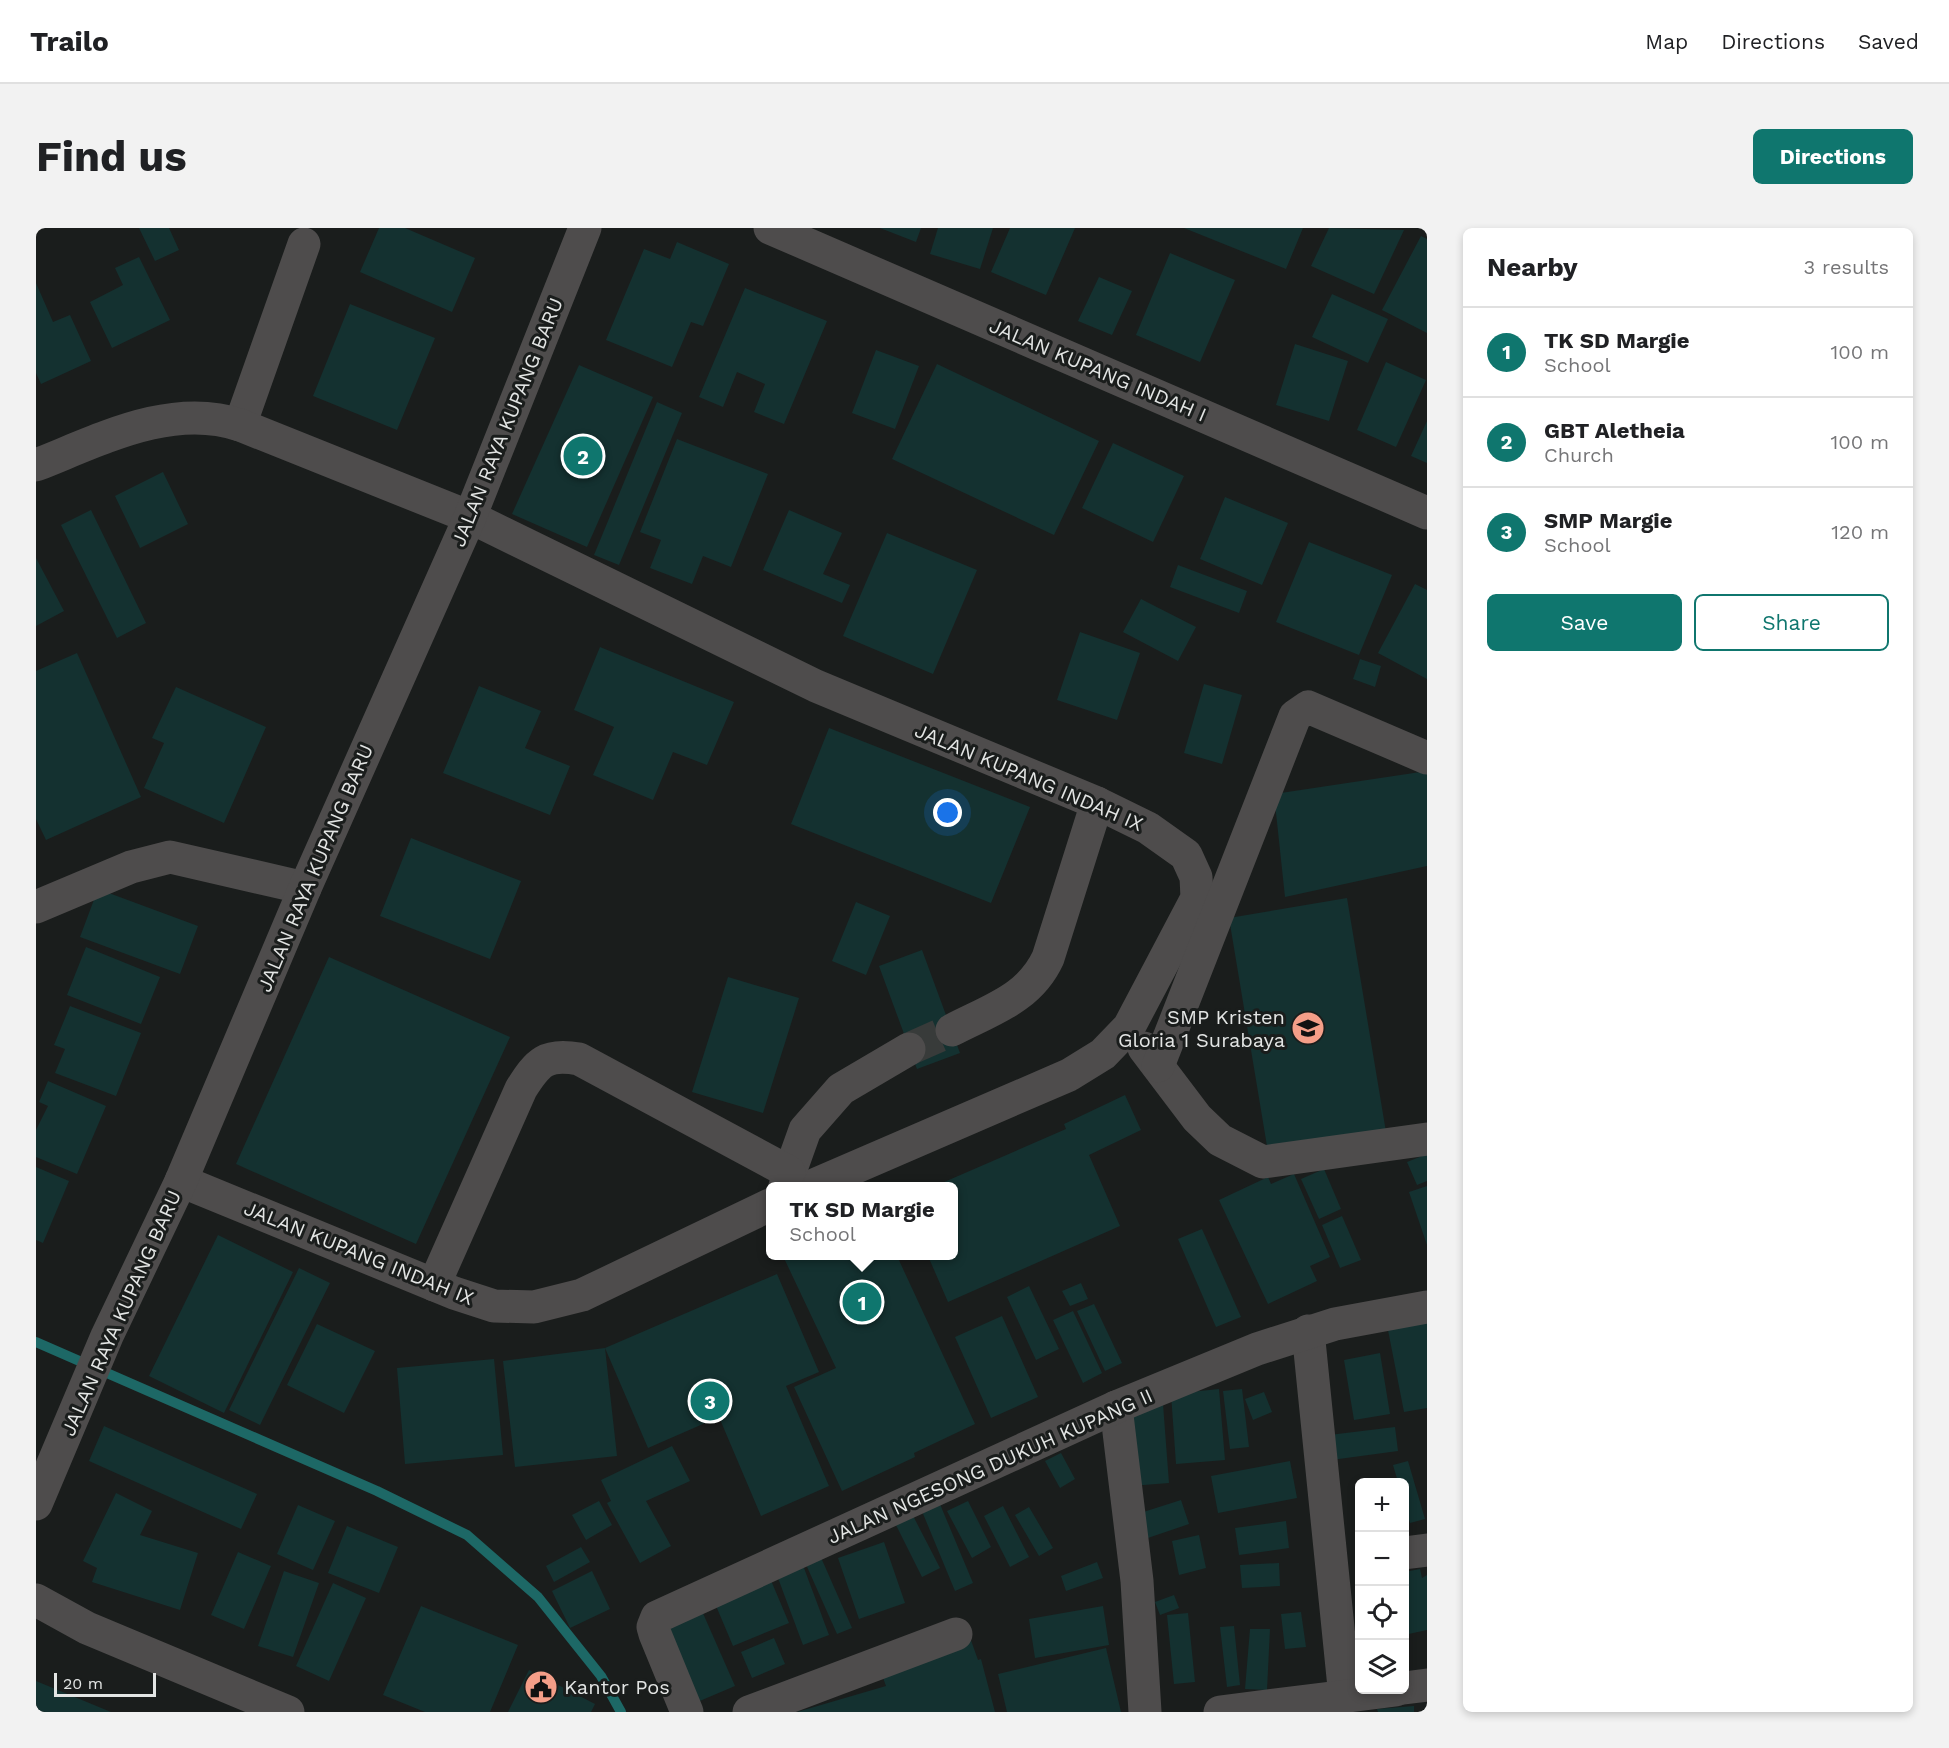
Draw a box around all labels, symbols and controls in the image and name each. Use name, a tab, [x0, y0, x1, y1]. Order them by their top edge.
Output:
text: Trailo	[30, 25, 109, 58]
text: Map	[1645, 29, 1688, 54]
text: Directions	[1721, 29, 1825, 54]
text: Saved	[1858, 29, 1919, 54]
button: Directions	[1753, 129, 1913, 184]
text: Find us	[36, 132, 187, 181]
text: Nearby	[1487, 252, 1578, 282]
text: 3 results	[1804, 255, 1889, 279]
street label: JALAN RAYA KUPANG BARU	[446, 294, 568, 550]
street label: JALAN KUPANG INDAH I	[986, 313, 1210, 427]
text: TK SD Margie	[1544, 328, 1689, 353]
text: 1	[1502, 340, 1511, 364]
text: 100 m	[1830, 340, 1889, 364]
text: School	[1544, 353, 1611, 377]
text: GBT Aletheia	[1544, 418, 1685, 443]
text: 2	[1501, 430, 1512, 454]
text: 100 m	[1830, 430, 1889, 454]
pin: 2	[564, 434, 602, 478]
text: Church	[1544, 443, 1614, 467]
text: SMP Margie	[1544, 508, 1672, 533]
text: 3	[1501, 520, 1512, 544]
text: 120 m	[1831, 520, 1889, 544]
text: School	[1544, 533, 1611, 557]
button: Save	[1487, 594, 1682, 651]
button: Share	[1694, 594, 1889, 651]
street label: JALAN KUPANG INDAH IX	[911, 718, 1147, 836]
street label: JALAN RAYA KUPANG BARU	[252, 741, 378, 995]
your location	[933, 798, 962, 827]
place label: SMP Kristen Gloria 1 Surabaya	[1118, 1005, 1285, 1052]
school or university icon: SMP Kristen Gloria 1 Surabaya	[1290, 1010, 1326, 1046]
popup	[766, 1182, 958, 1260]
street label: JALAN RAYA KUPANG BARU	[56, 1186, 186, 1440]
street label: JALAN KUPANG INDAH IX	[241, 1196, 477, 1310]
text: TK SD Margie	[789, 1197, 935, 1222]
text: School	[789, 1222, 856, 1246]
pin: 1	[842, 1280, 882, 1324]
pin: 3	[690, 1378, 730, 1424]
street label: JALAN NGESONG DUKUH KUPANG II	[824, 1383, 1156, 1549]
map controls	[1355, 1478, 1409, 1694]
button: +	[1355, 1478, 1409, 1532]
button: −	[1355, 1532, 1409, 1586]
button: locate	[1355, 1586, 1409, 1640]
button: layers	[1355, 1640, 1409, 1694]
public building icon: Kantor Pos	[523, 1669, 559, 1705]
scale bar	[54, 1670, 156, 1698]
text: 20 m	[63, 1674, 103, 1693]
place label: Kantor Pos	[564, 1675, 670, 1699]

